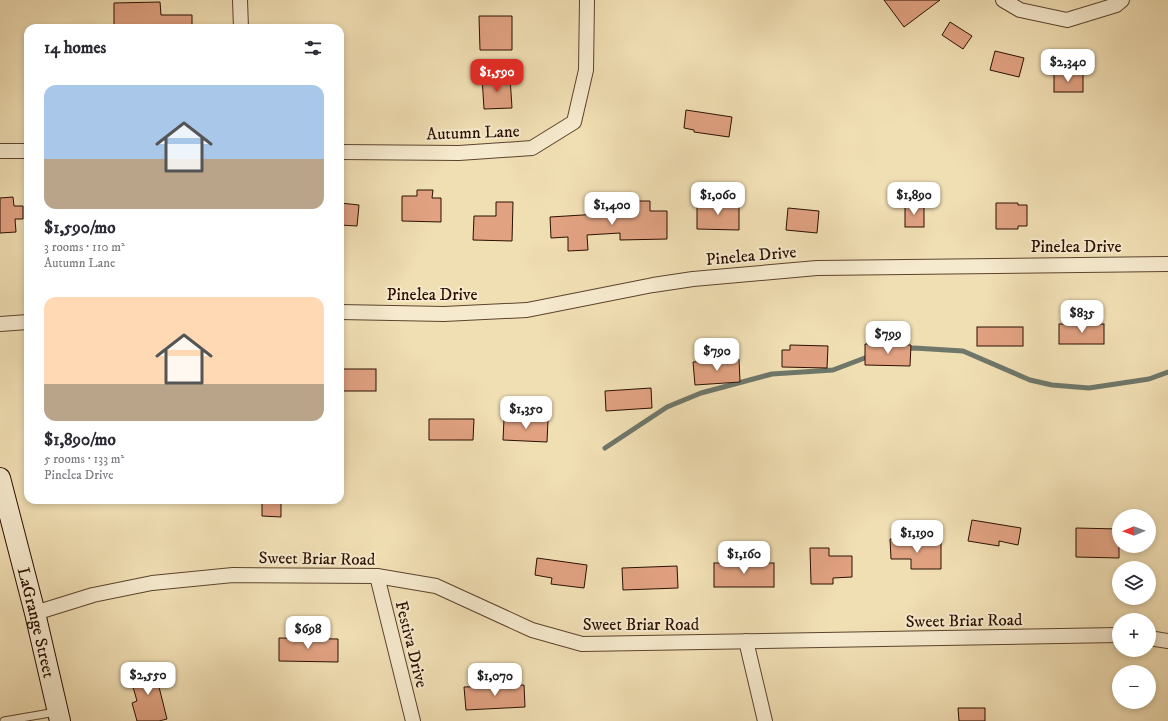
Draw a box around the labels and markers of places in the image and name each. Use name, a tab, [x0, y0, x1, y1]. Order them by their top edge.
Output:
pin: $2,340	[1035, 49, 1101, 83]
pin: $1,590	[464, 59, 530, 93]
pin: $1,060	[685, 182, 751, 216]
pin: $1,890	[881, 182, 947, 216]
pin: $1,400	[579, 192, 645, 226]
pin: $835	[1058, 300, 1106, 334]
pin: $799	[864, 321, 912, 355]
pin: $790	[693, 338, 741, 372]
pin: $1,350	[493, 396, 559, 430]
pin: $1,190	[884, 520, 950, 554]
pin: $1,160	[711, 541, 777, 575]
pin: $698	[284, 616, 332, 650]
pin: $2,550	[115, 662, 181, 696]
pin: $1,070	[462, 663, 528, 697]

